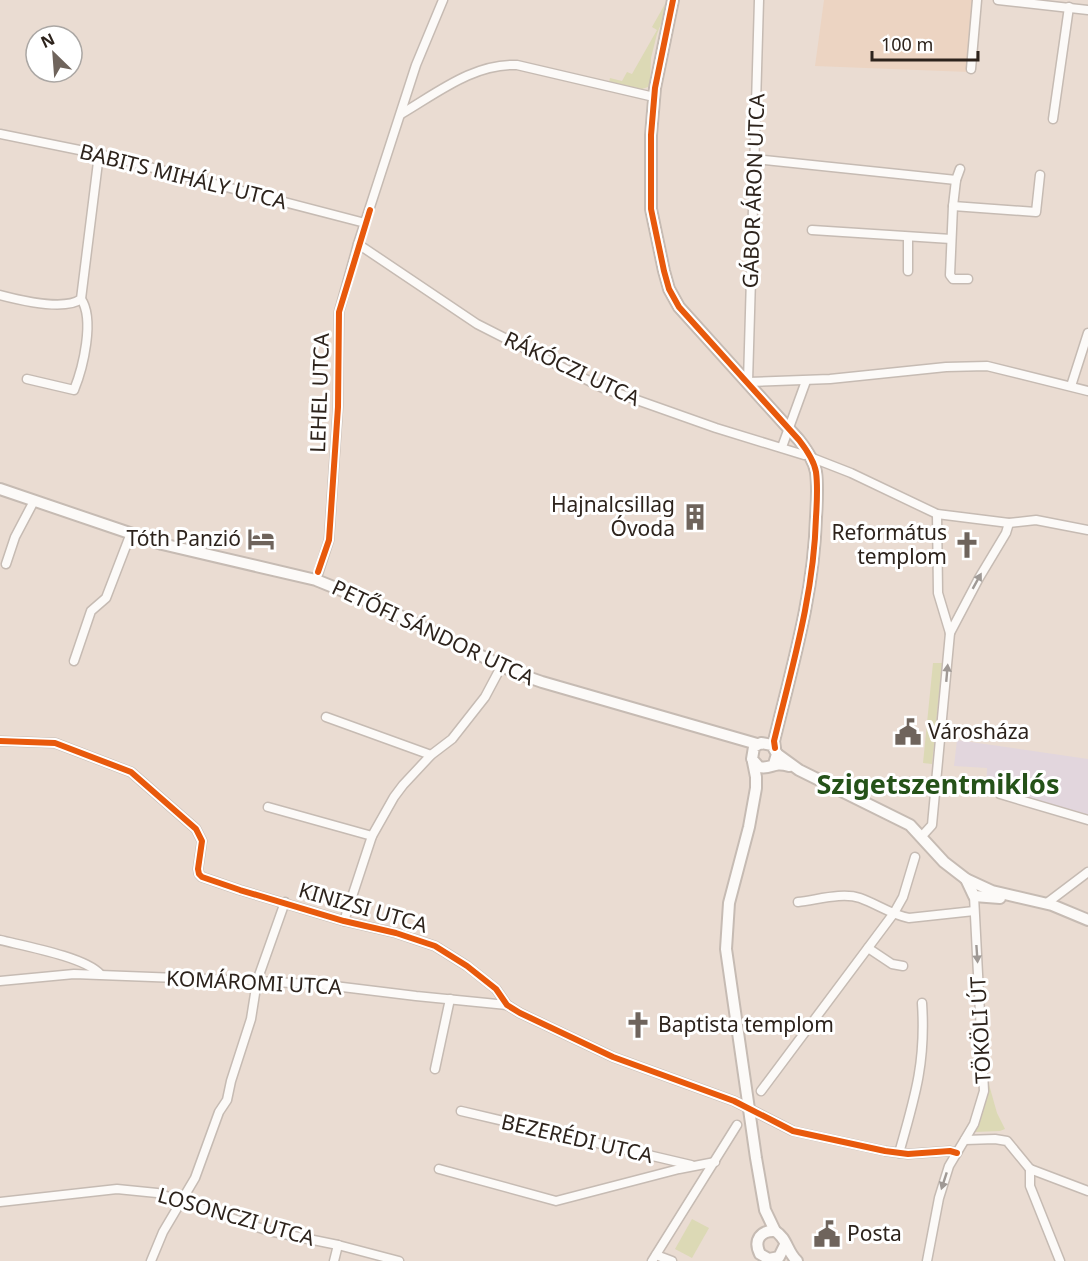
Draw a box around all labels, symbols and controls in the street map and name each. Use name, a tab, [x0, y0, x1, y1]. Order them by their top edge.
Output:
north arrow	[24, 24, 84, 84]
scale bar	[872, 24, 978, 62]
text: N	[37, 28, 58, 53]
text: 100 m	[881, 32, 933, 56]
street label: GÁBOR ÁRON UTCA	[736, 93, 770, 289]
street label: BABITS MIHÁLY UTCA	[77, 137, 290, 215]
street label: RÁKÓCZI UTCA	[500, 324, 645, 412]
street label: LEHEL UTCA	[303, 332, 335, 453]
place label: Hajnalcsillag Óvoda	[551, 490, 675, 542]
building icon: Hajnalcsillag Óvoda	[680, 502, 710, 532]
place label: Református templom	[831, 518, 947, 570]
place label: Tóth Panzió	[127, 524, 241, 552]
hotel icon: Tóth Panzió	[246, 524, 276, 554]
church icon: Református templom	[952, 530, 982, 560]
street label: PETŐFI SÁNDOR UTCA	[328, 573, 540, 692]
one-way arrow	[972, 573, 982, 590]
one-way arrow	[942, 663, 952, 682]
public building icon: Városháza	[893, 717, 923, 747]
place label: Városháza	[928, 717, 1029, 745]
district label: Szigetszentmiklós	[816, 765, 1060, 802]
street label: KINIZSI UTCA	[296, 875, 431, 939]
one-way arrow	[972, 944, 981, 963]
street label: KOMÁROMI UTCA	[166, 963, 343, 1001]
street label: TÖKÖLI ÚT	[963, 975, 997, 1084]
church icon: Baptista templom	[623, 1010, 653, 1040]
place label: Baptista templom	[658, 1010, 834, 1038]
street label: BEZERÉDI UTCA	[499, 1107, 656, 1169]
one-way arrow	[939, 1172, 948, 1190]
street label: LOSONCZI UTCA	[155, 1180, 319, 1252]
public building icon: Posta	[812, 1219, 842, 1249]
place label: Posta	[847, 1219, 902, 1247]

